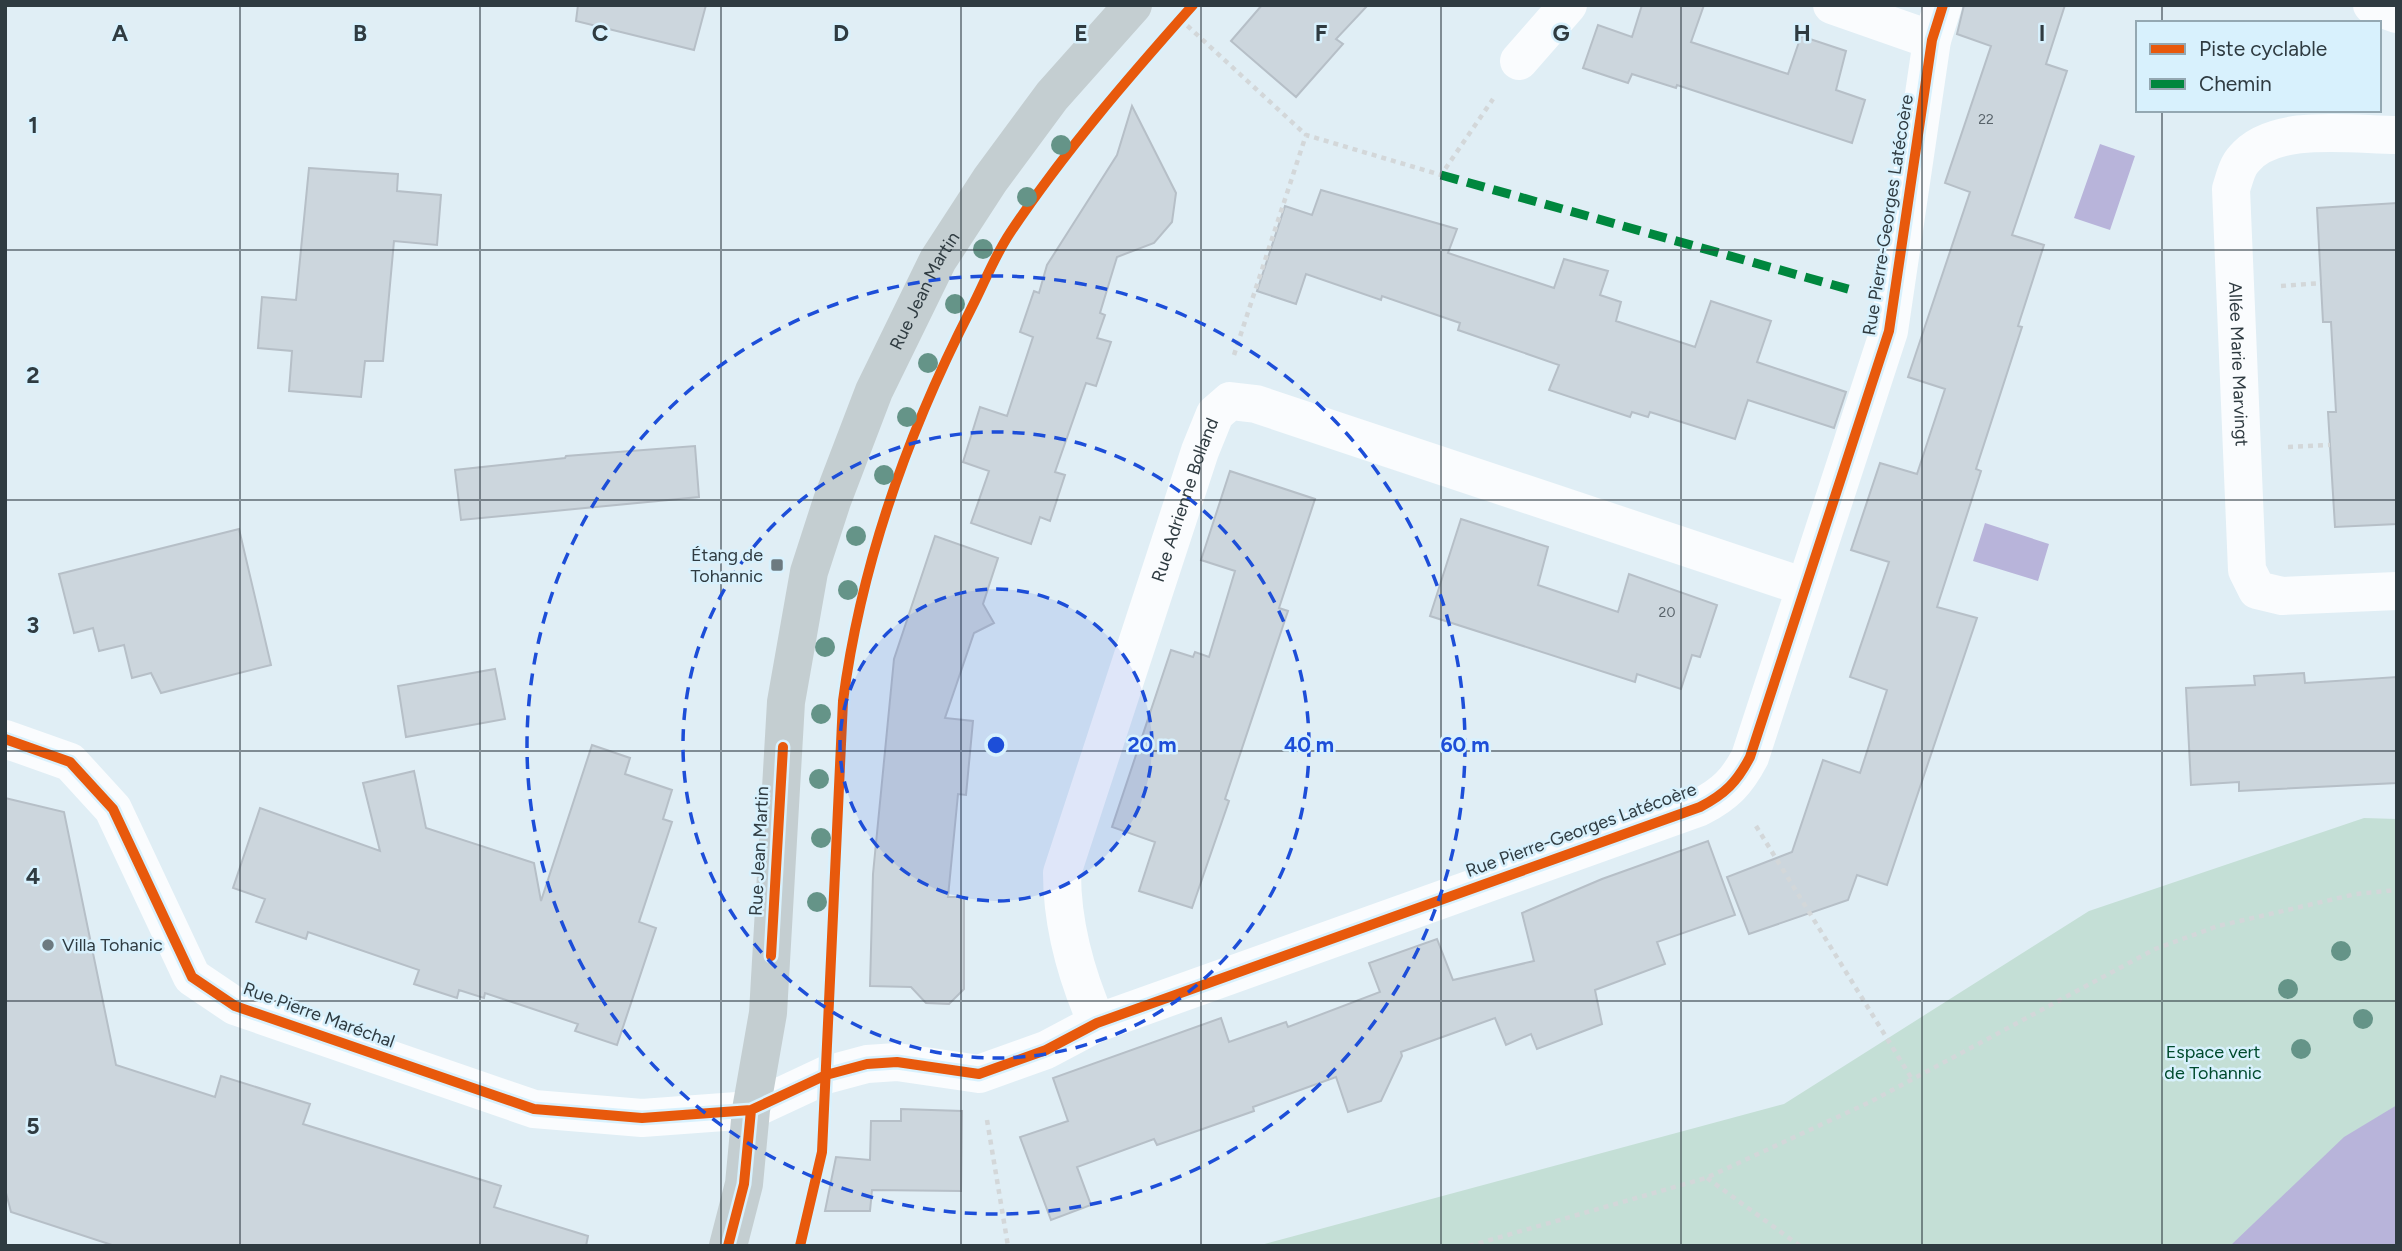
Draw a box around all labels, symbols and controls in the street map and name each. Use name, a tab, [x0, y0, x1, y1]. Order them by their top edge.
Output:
text: A	[112, 19, 129, 47]
text: B	[353, 19, 367, 47]
text: C	[592, 19, 609, 47]
text: D	[833, 19, 849, 47]
text: E	[1074, 19, 1088, 47]
text: F	[1315, 19, 1328, 47]
text: G	[1552, 19, 1570, 47]
text: H	[1793, 19, 1811, 47]
text: I	[2039, 19, 2045, 47]
legend	[2136, 21, 2381, 112]
text: Piste cyclable	[2199, 36, 2327, 61]
text: Chemin	[2199, 71, 2272, 96]
street label: Rue Pierre-Georges Latécoère	[1858, 93, 1918, 337]
text: 1	[28, 111, 38, 139]
house number: 22	[1978, 111, 1994, 128]
street label: Rue Jean Martin	[885, 228, 964, 353]
street label: Allée Marie Marvingt	[2224, 281, 2253, 447]
text: 2	[26, 361, 40, 389]
street label: Rue Adrienne Bolland	[1147, 415, 1223, 585]
place label: Étang de Tohannic	[691, 544, 763, 587]
marker: Étang de Tohannic	[769, 557, 785, 573]
house number: 20	[1659, 604, 1675, 621]
text: 3	[27, 611, 39, 639]
text: 20 m	[1127, 732, 1177, 757]
text: 40 m	[1284, 732, 1334, 757]
text: 60 m	[1440, 732, 1490, 757]
centre of rings	[984, 733, 1008, 757]
street label: Rue Pierre-Georges Latécoère	[1463, 778, 1699, 882]
street label: Rue Jean Martin	[745, 786, 773, 916]
text: 4	[26, 862, 40, 890]
place label: Villa Tohanic	[62, 934, 163, 956]
marker: Villa Tohanic	[40, 937, 56, 953]
street label: Rue Pierre Maréchal	[240, 977, 398, 1053]
park label: Espace vert de Tohannic	[2164, 1041, 2262, 1084]
text: 5	[26, 1112, 40, 1140]

